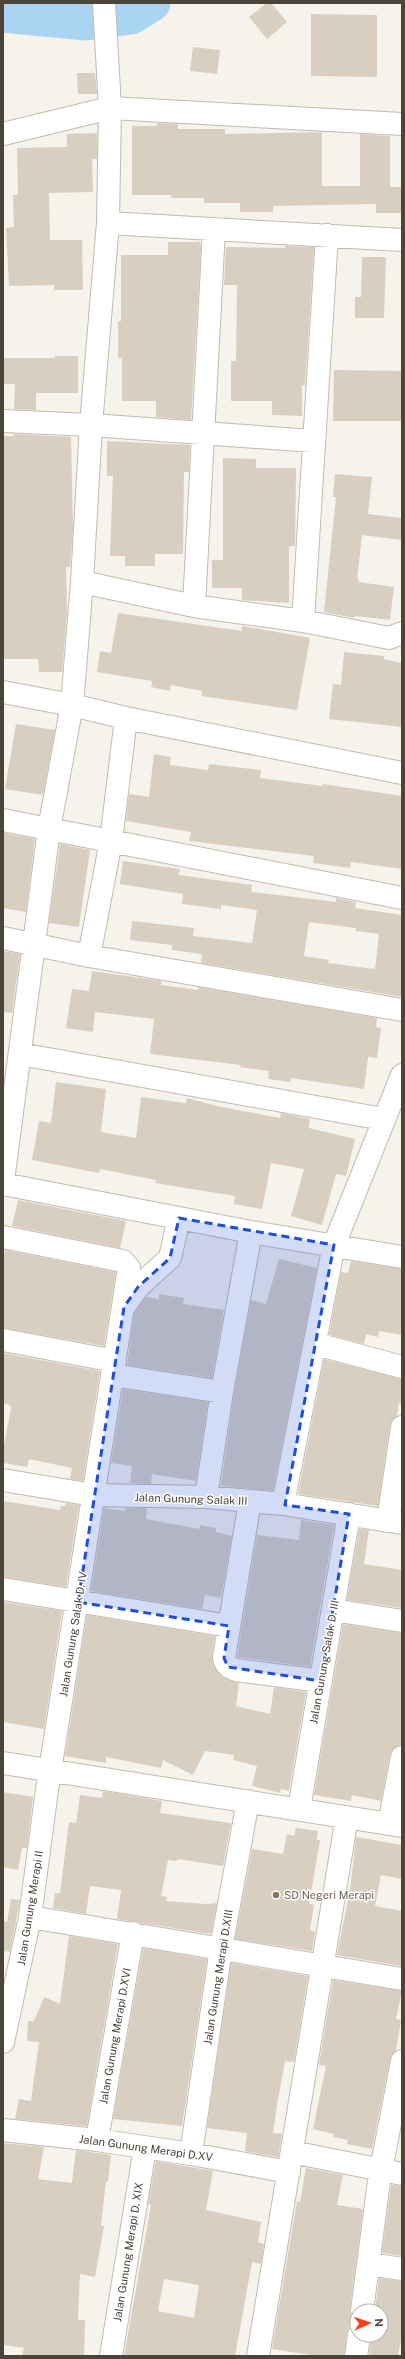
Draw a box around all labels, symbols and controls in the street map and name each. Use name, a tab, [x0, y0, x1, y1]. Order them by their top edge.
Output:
street label: Jalan Gunung Salak III	[134, 1491, 248, 1507]
street label: Jalan Gunung Salak D. IV	[57, 1570, 89, 1697]
street label: Jalan Gunung Salak D. III	[307, 1599, 341, 1725]
street label: Jalan Gunung Merapi II	[15, 1850, 45, 1966]
place label: SD Negeri Merapi	[284, 1889, 374, 1901]
marker: SD Negeri Merapi	[271, 1890, 281, 1900]
street label: Jalan Gunung Merapi D.XIII	[201, 1908, 235, 2046]
street label: Jalan Gunung Merapi D.XVI	[97, 1967, 133, 2105]
street label: Jalan Gunung Merapi D.XV	[78, 2133, 214, 2163]
street label: Jalan Gunung Merapi D. XIX	[111, 2181, 145, 2322]
north arrow	[349, 2303, 389, 2343]
text: N	[373, 2318, 385, 2327]

